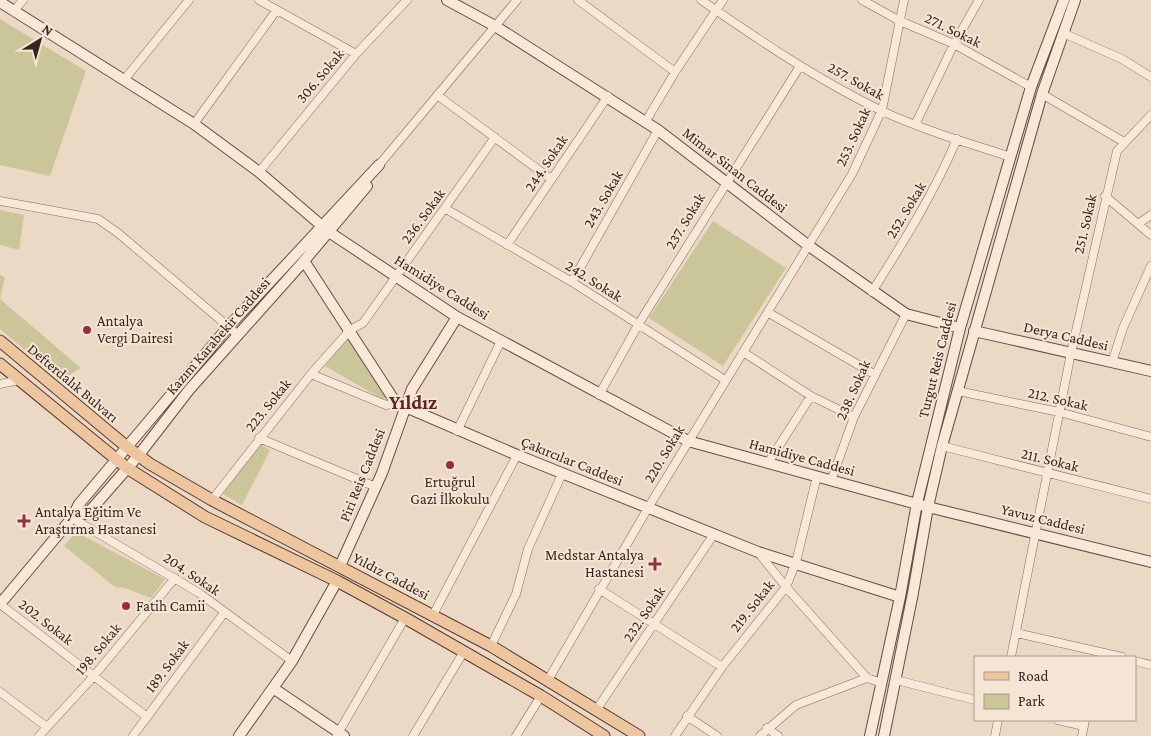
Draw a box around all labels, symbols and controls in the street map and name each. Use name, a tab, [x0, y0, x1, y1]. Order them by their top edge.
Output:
street label: 271. Sokak	[922, 10, 985, 51]
north arrow	[15, 15, 65, 65]
text: N	[39, 20, 57, 39]
street label: 306. Sokak	[293, 45, 348, 106]
street label: 257. Sokak	[825, 59, 888, 103]
street label: 253. Sokak	[832, 104, 874, 169]
street label: Mimar Sinan Caddesi	[680, 124, 791, 216]
street label: 244. Sokak	[521, 131, 571, 194]
street label: 243. Sokak	[580, 167, 626, 231]
street label: 252. Sokak	[883, 178, 929, 241]
street label: 236. Sokak	[398, 185, 449, 246]
street label: 237. Sokak	[662, 189, 708, 252]
street label: 251. Sokak	[1070, 192, 1100, 256]
street label: Hamidiye Caddesi	[391, 251, 492, 323]
street label: 242. Sokak	[563, 257, 626, 305]
street label: Kazım Karabekir Caddesi	[163, 274, 273, 398]
street label: Turgut Reis Caddesi	[915, 300, 960, 420]
place label: Antalya Vergi Dairesi	[97, 313, 173, 347]
street label: Derya Caddesi	[1022, 318, 1110, 355]
marker: Antalya Vergi Dairesi	[81, 324, 93, 336]
street label: Defterdalık Bulvarı	[24, 340, 122, 426]
street label: 238. Sokak	[833, 357, 874, 423]
street label: 223. Sokak	[242, 375, 295, 435]
street label: 212. Sokak	[1026, 384, 1090, 414]
district label: Yıldız	[389, 391, 437, 413]
street label: 220. Sokak	[641, 422, 688, 486]
street label: Piri Reis Caddesi	[336, 426, 388, 524]
street label: Çakırcılar Caddesi	[518, 433, 626, 490]
street label: Hamidiye Caddesi	[747, 435, 857, 480]
street label: 211. Sokak	[1019, 445, 1081, 475]
marker: Ertuğrul Gazi İlkokulu	[444, 459, 456, 471]
place label: Ertuğrul Gazi İlkokulu	[410, 474, 490, 507]
street label: Yavuz Caddesi	[999, 501, 1087, 537]
place label: Antalya Eğitim Ve Araştırma Hastanesi	[35, 504, 156, 538]
marker: Antalya Eğitim Ve Araştırma Hastanesi	[17, 514, 31, 528]
place label: Medstar Antalya Hastanesi	[545, 547, 644, 580]
street label: 204. Sokak	[161, 549, 224, 599]
street label: Yıldız Caddesi	[350, 549, 432, 603]
marker: Medstar Antalya Hastanesi	[648, 557, 662, 571]
street label: 219. Sokak	[727, 576, 778, 635]
street label: 232. Sokak	[620, 583, 669, 645]
street label: 202. Sokak	[16, 596, 77, 649]
place label: Fatih Camii	[136, 598, 205, 614]
marker: Fatih Camii	[120, 600, 132, 612]
street label: 198. Sokak	[72, 619, 125, 678]
street label: 189. Sokak	[142, 636, 193, 696]
legend	[974, 656, 1136, 721]
text: Road	[1018, 668, 1049, 684]
text: Park	[1018, 693, 1045, 709]

